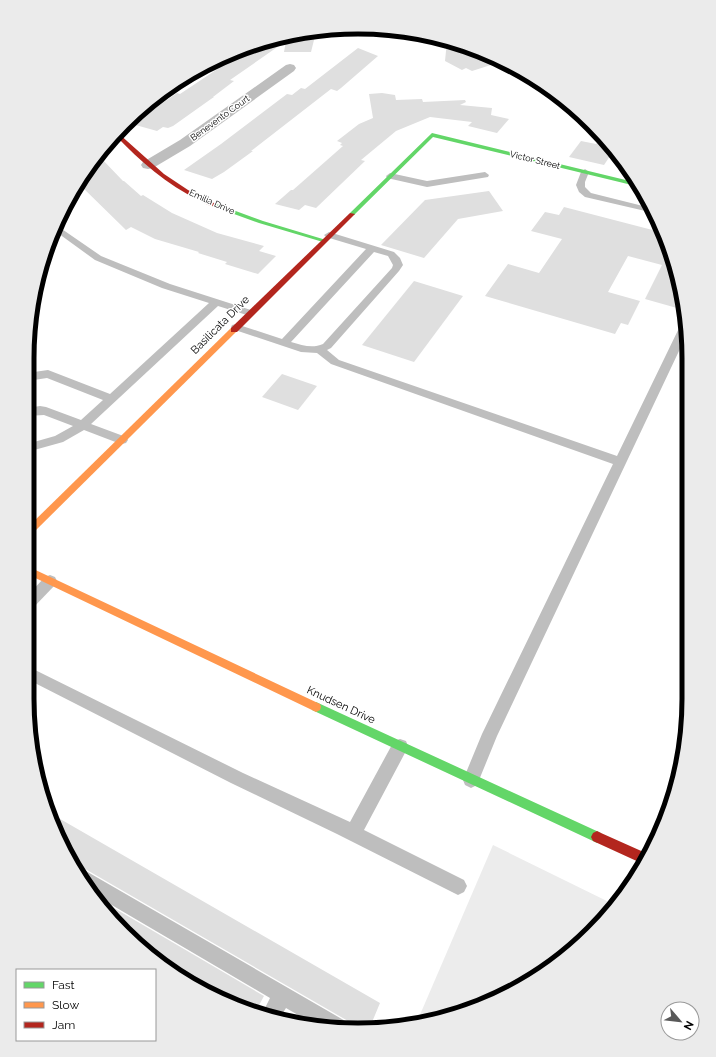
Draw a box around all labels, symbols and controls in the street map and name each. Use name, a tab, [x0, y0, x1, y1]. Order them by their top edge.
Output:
street label: Benevento Court	[189, 93, 251, 143]
street label: Victor Street	[509, 149, 561, 171]
street label: Emilia Drive	[188, 188, 237, 217]
street label: Basilicata Drive	[188, 293, 252, 357]
street label: Knudsen Drive	[305, 683, 378, 727]
legend	[16, 969, 156, 1041]
text: Fast	[52, 978, 75, 992]
text: Slow	[52, 998, 79, 1012]
north arrow	[660, 1001, 700, 1041]
text: Jam	[52, 1018, 75, 1032]
text: N	[681, 1019, 696, 1032]

